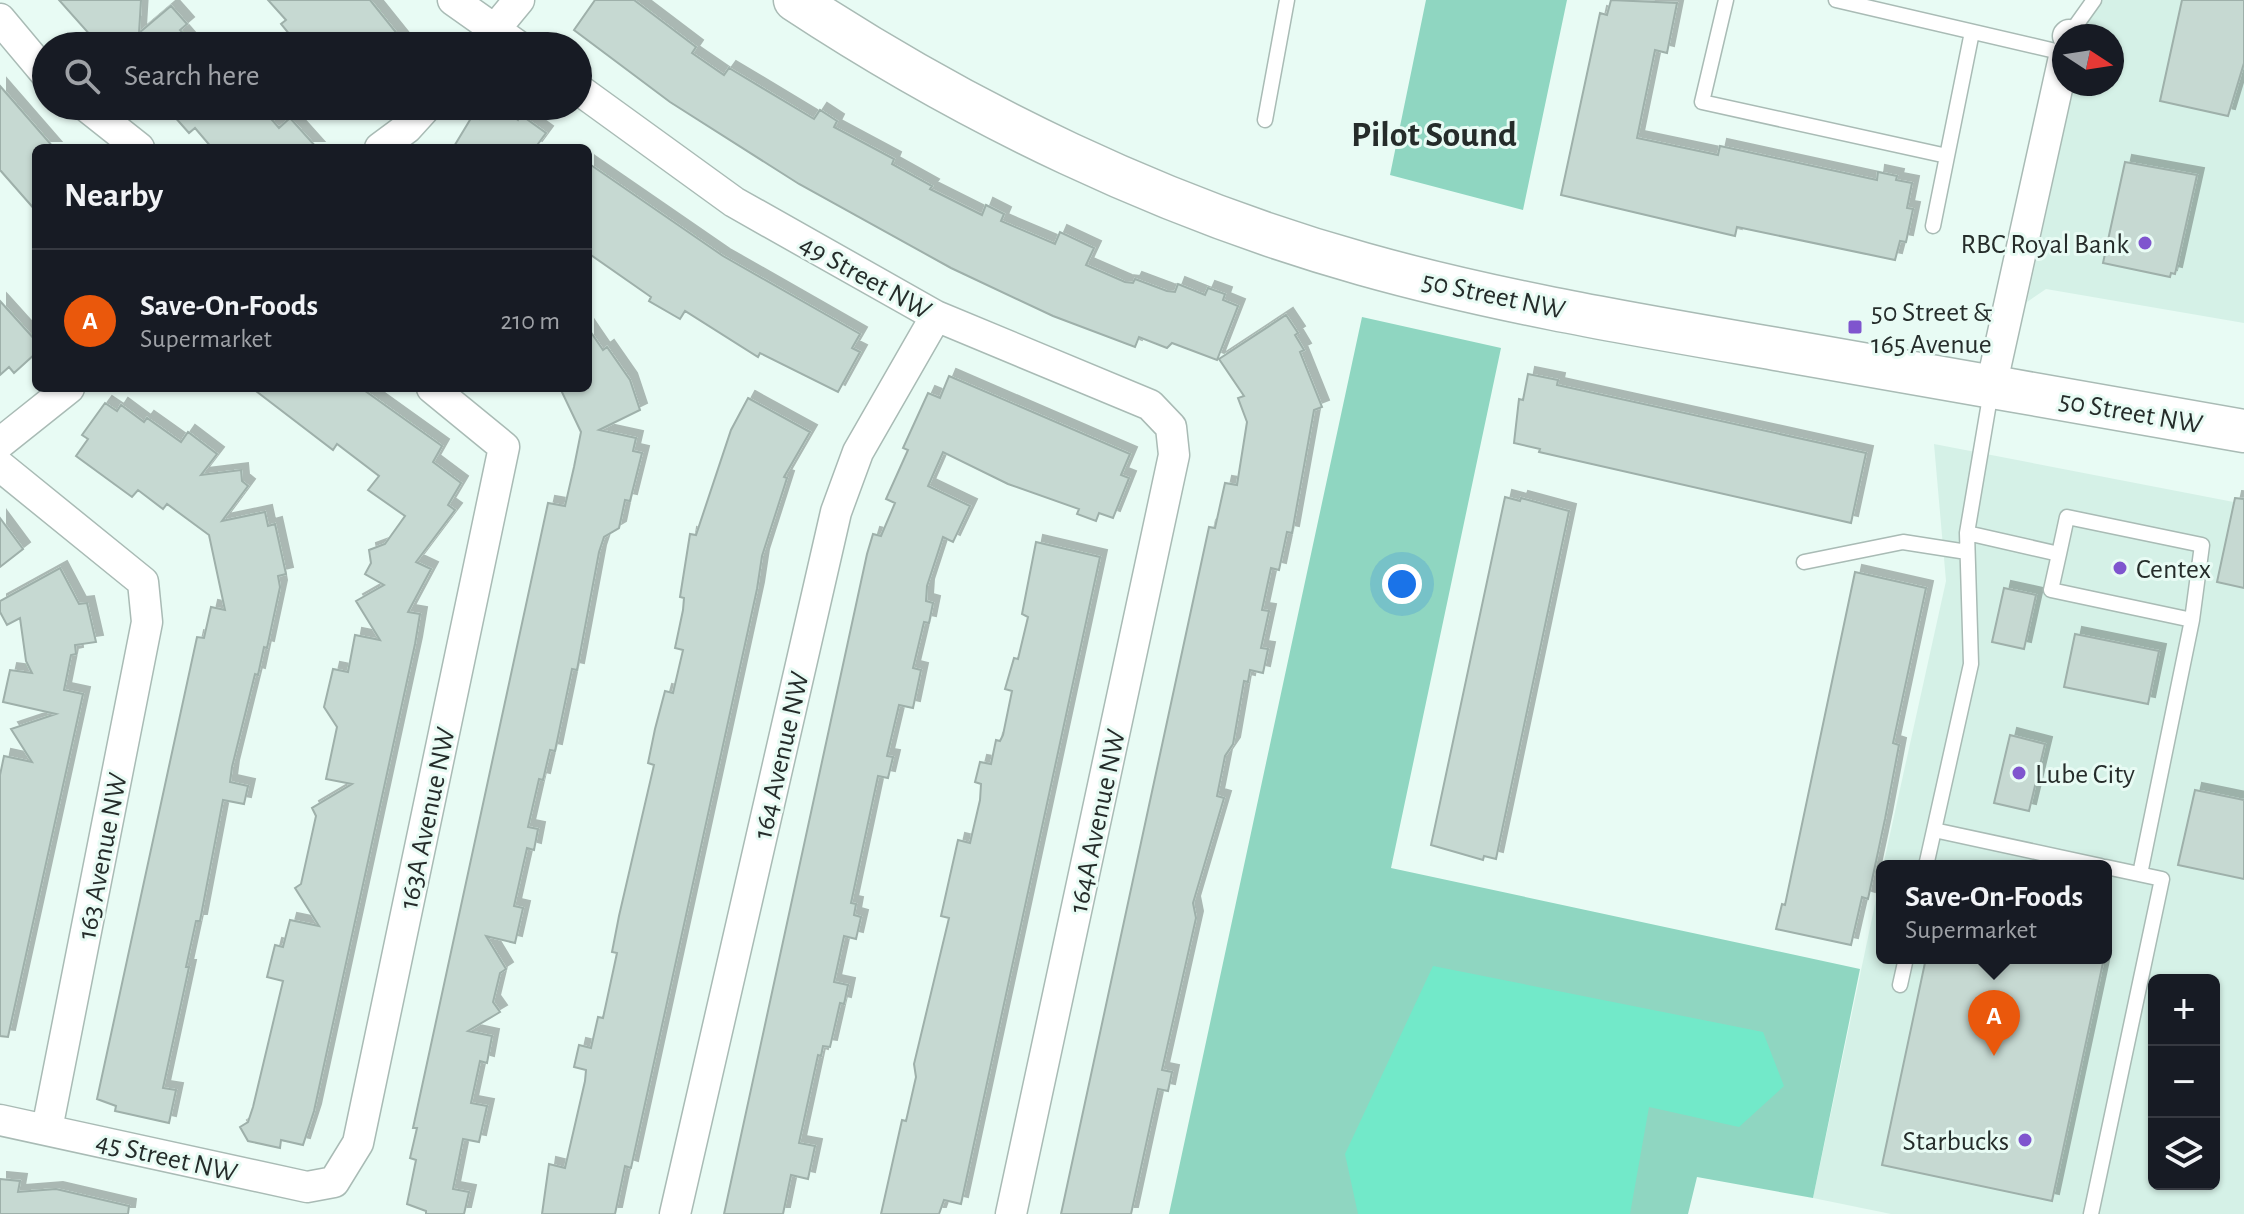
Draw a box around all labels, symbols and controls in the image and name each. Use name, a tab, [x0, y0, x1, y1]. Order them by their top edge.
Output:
north arrow	[2052, 24, 2124, 96]
search box	[32, 32, 592, 120]
icon: search	[60, 54, 104, 98]
text: Search here	[124, 61, 260, 91]
district label: Pilot Sound	[1351, 117, 1517, 153]
text: Nearby	[64, 179, 163, 213]
street label: 49 Street NW	[795, 230, 935, 325]
place label: RBC Royal Bank	[1960, 231, 2129, 259]
marker: RBC Royal Bank	[2136, 234, 2154, 252]
street label: 50 Street NW	[1420, 267, 1568, 325]
text: Save-On-Foods	[140, 291, 318, 321]
place label: 50 Street & 165 Avenue	[1871, 299, 1993, 359]
text: A	[82, 308, 98, 334]
text: 210 m	[500, 308, 560, 334]
marker: 50 Street & 165 Avenue	[1846, 318, 1864, 336]
text: Supermarket	[140, 326, 272, 352]
street label: 50 Street NW	[2057, 387, 2205, 439]
place label: Centex	[2136, 556, 2211, 584]
marker: Centex	[2111, 559, 2129, 577]
your location	[1382, 564, 1422, 604]
street label: 164 Avenue NW	[749, 669, 815, 842]
street label: 163A Avenue NW	[395, 725, 461, 912]
street label: 164A Avenue NW	[1065, 727, 1131, 916]
place label: Lube City	[2035, 761, 2135, 789]
marker: Lube City	[2010, 764, 2028, 782]
street label: 163 Avenue NW	[73, 771, 133, 942]
popup	[1876, 860, 2112, 964]
text: Save-On-Foods	[1905, 882, 2083, 912]
text: Supermarket	[1905, 917, 2037, 943]
map controls	[2148, 974, 2220, 1190]
button: +	[2148, 974, 2220, 1046]
pin: A	[1968, 990, 2020, 1056]
button: −	[2148, 1046, 2220, 1118]
button: layers	[2148, 1118, 2220, 1190]
street label: 45 Street NW	[93, 1128, 240, 1188]
place label: Starbucks	[1903, 1128, 2009, 1156]
marker: Starbucks	[2016, 1131, 2034, 1149]

